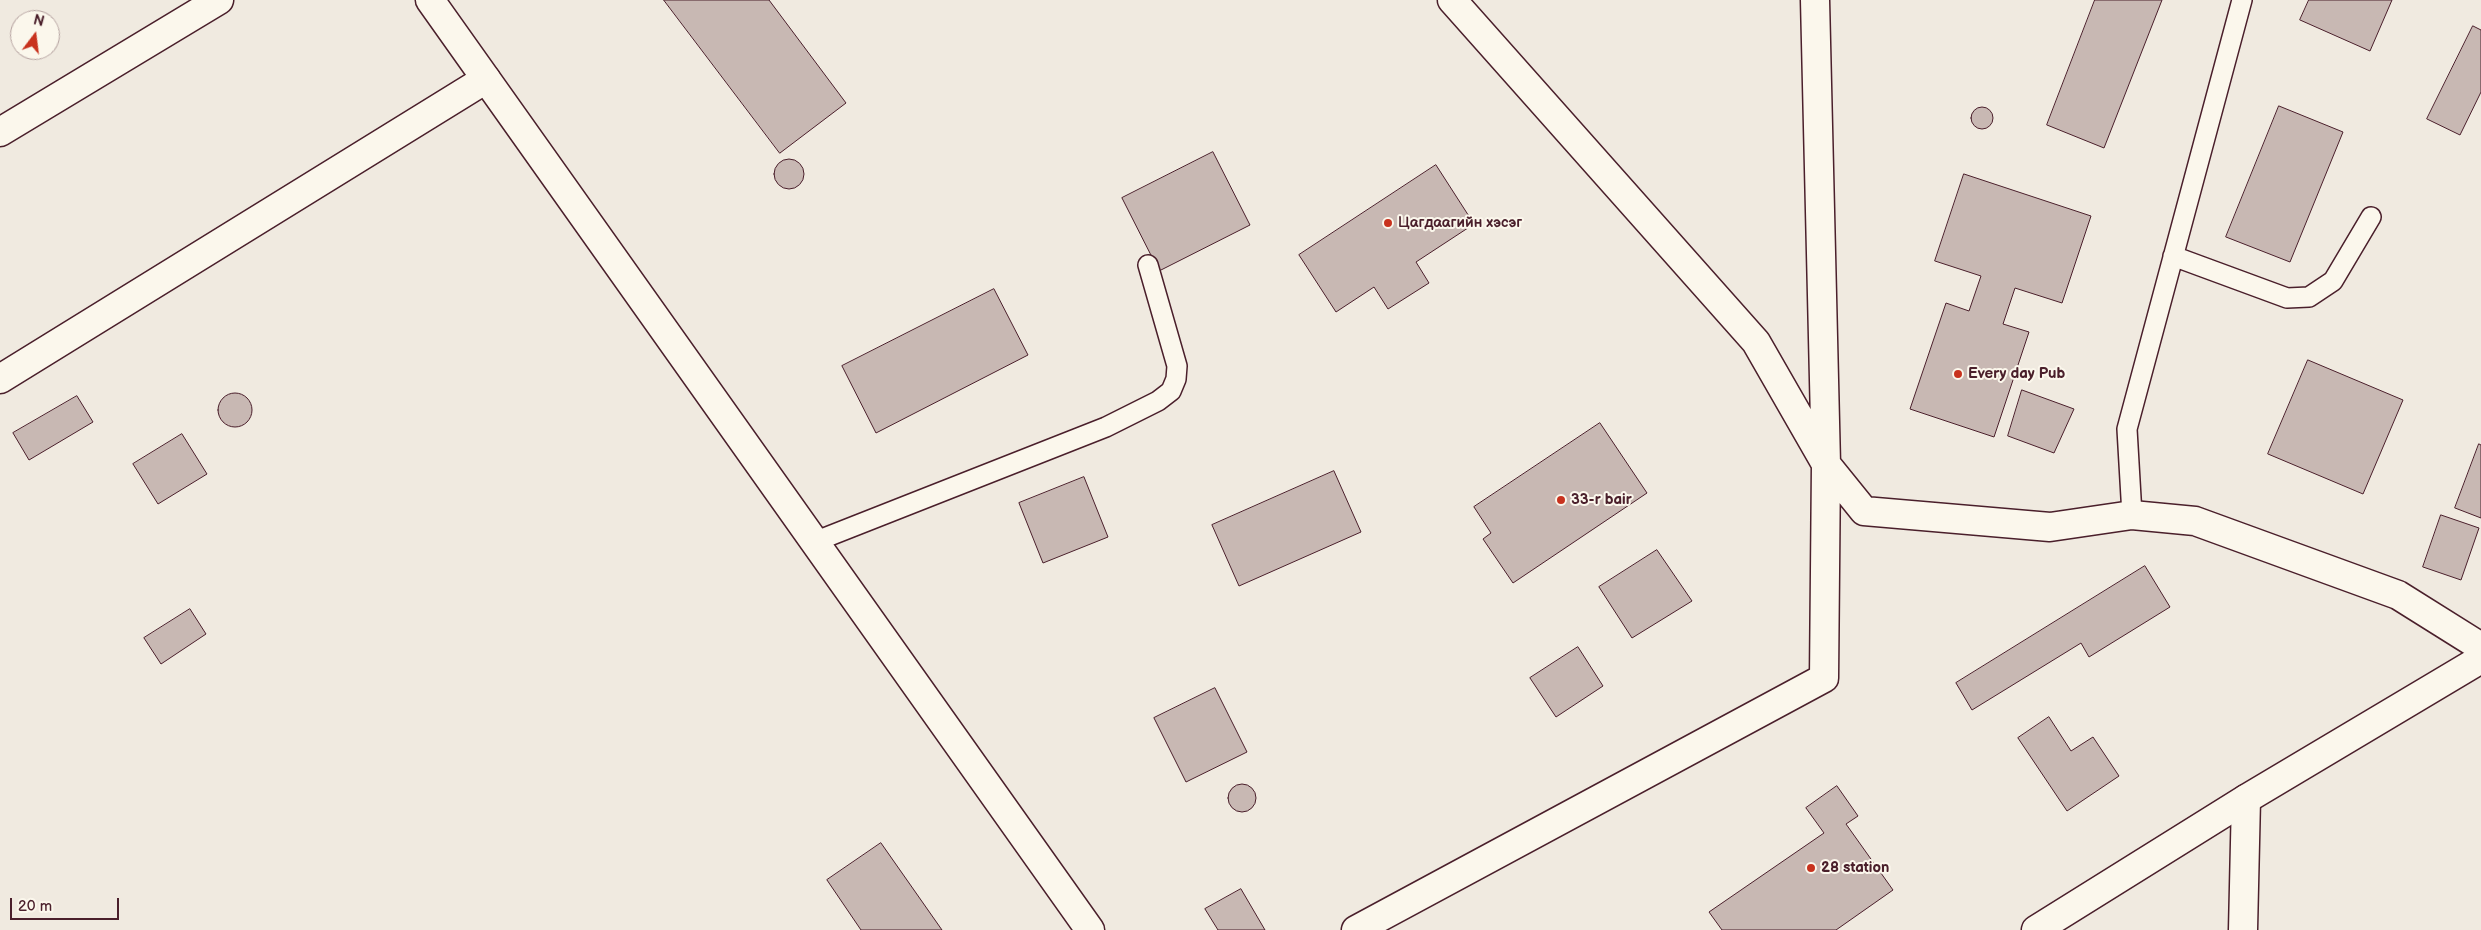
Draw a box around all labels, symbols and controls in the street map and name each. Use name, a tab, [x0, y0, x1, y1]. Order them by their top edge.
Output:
north arrow	[10, 10, 60, 60]
text: N	[31, 11, 46, 31]
place label: Цагдаагийн хэсэг	[1398, 214, 1522, 232]
marker: Цагдаагийн хэсэг	[1382, 217, 1394, 229]
place label: Every day Pub	[1968, 365, 2065, 383]
marker: Every day Pub	[1952, 368, 1964, 380]
place label: 33-r bair	[1571, 491, 1632, 509]
marker: 33-r bair	[1555, 494, 1567, 506]
place label: 28 station	[1821, 859, 1889, 877]
marker: 28 station	[1805, 862, 1817, 874]
scale bar	[12, 888, 121, 920]
text: 20 m	[18, 897, 52, 916]

